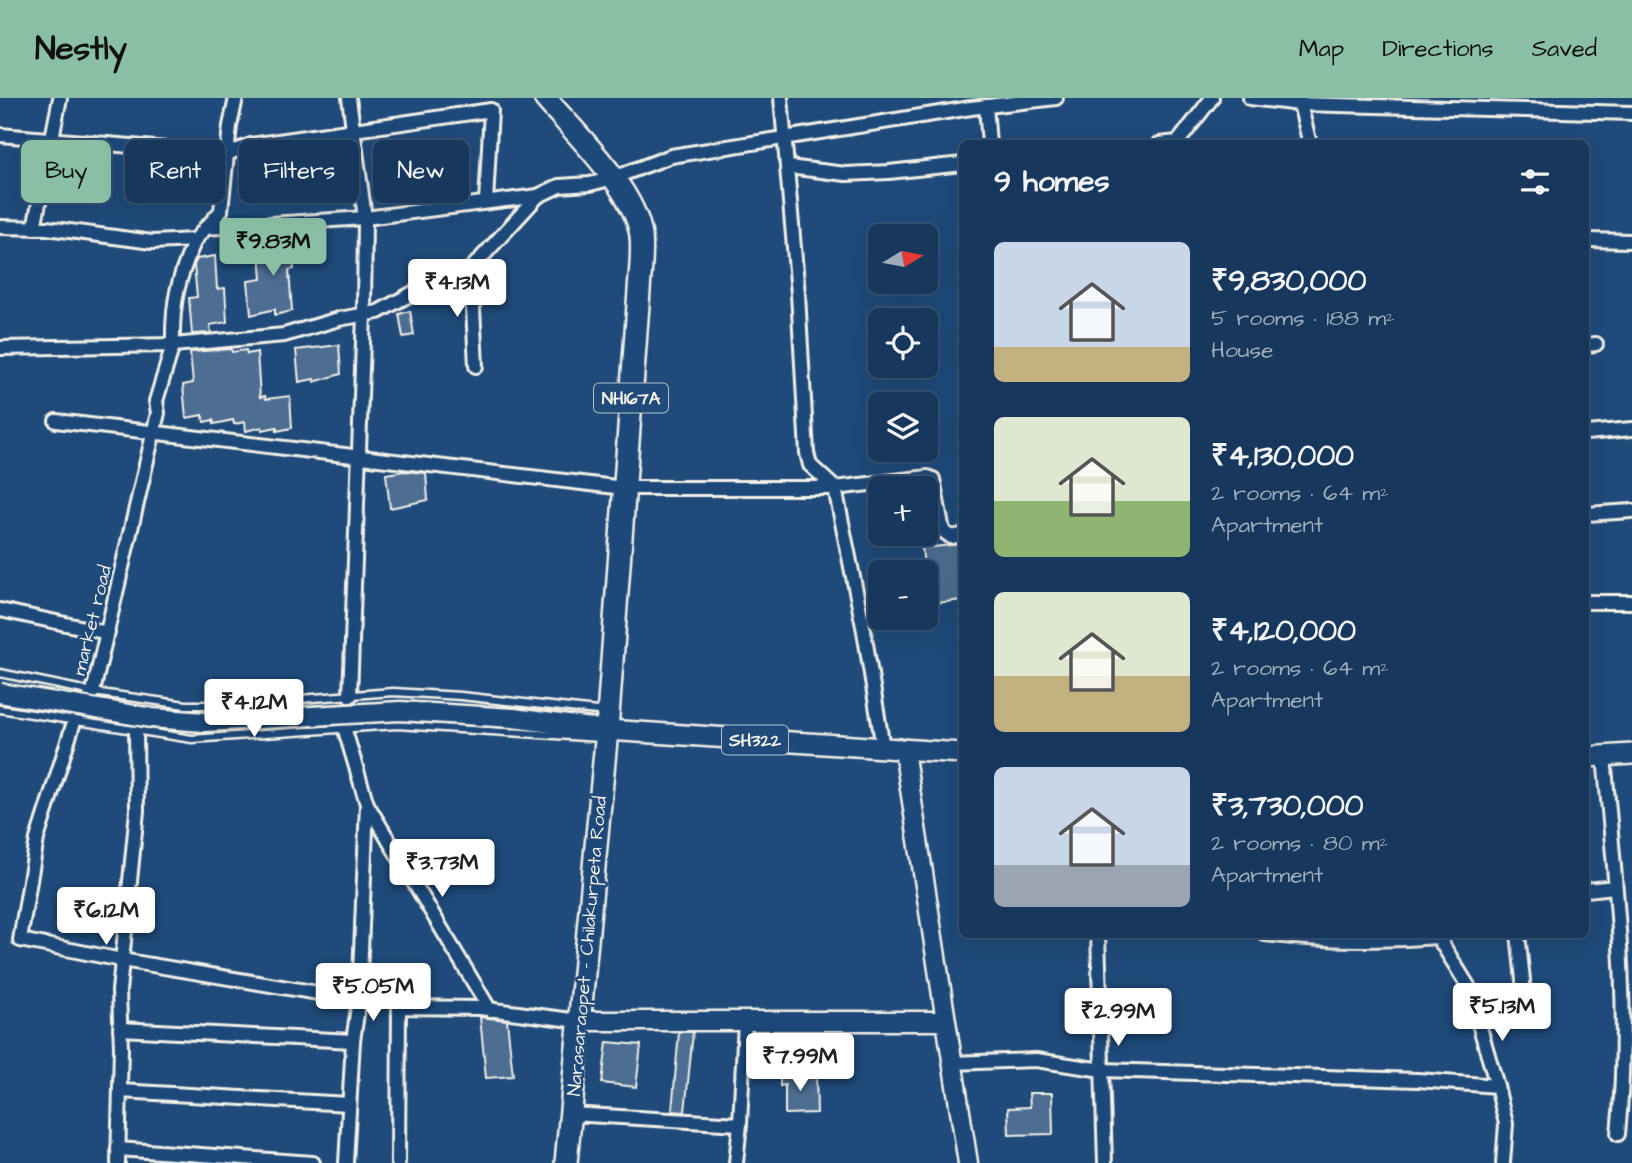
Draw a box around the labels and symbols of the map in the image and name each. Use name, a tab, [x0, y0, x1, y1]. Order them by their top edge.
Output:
pin: ₹9.83M	[216, 218, 330, 278]
north arrow	[868, 224, 938, 294]
pin: ₹4.13M	[400, 260, 514, 319]
road number: NH167A	[594, 384, 668, 412]
street label: market road	[66, 562, 119, 678]
pin: ₹4.12M	[197, 680, 311, 739]
road number: SH322	[722, 726, 788, 754]
street label: Narasaraopet - Chilakurpeta Road	[561, 795, 614, 1097]
pin: ₹3.73M	[385, 840, 499, 899]
pin: ₹6.12M	[49, 888, 163, 947]
pin: ₹5.05M	[316, 964, 430, 1023]
pin: ₹5.13M	[1445, 984, 1559, 1043]
pin: ₹2.99M	[1061, 988, 1175, 1048]
pin: ₹7.99M	[743, 1034, 857, 1093]

